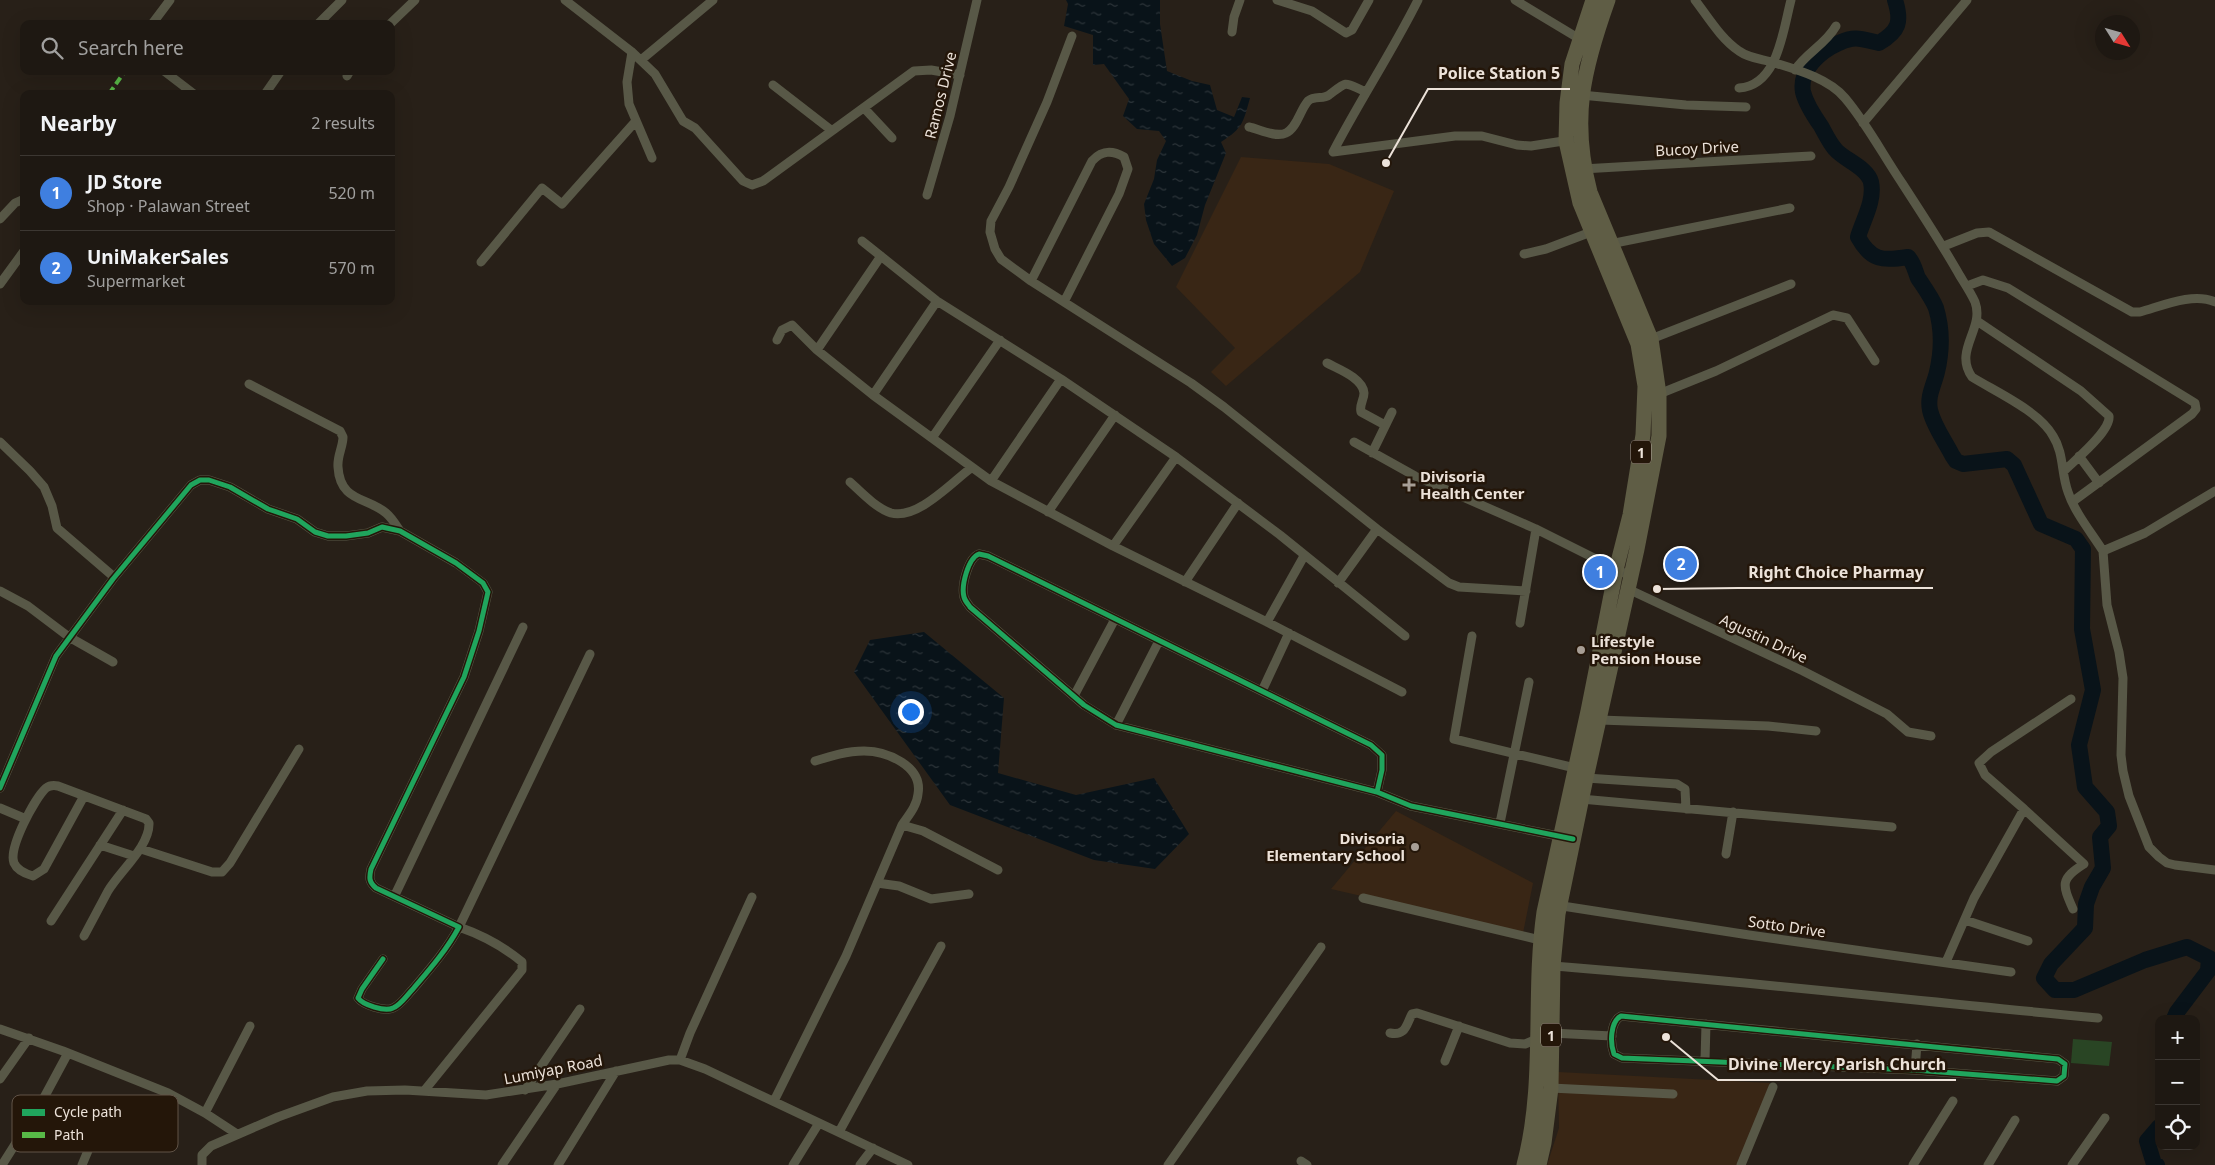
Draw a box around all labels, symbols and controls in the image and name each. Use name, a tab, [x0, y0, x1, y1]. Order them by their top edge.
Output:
north arrow	[2095, 15, 2140, 60]
search box	[20, 20, 395, 75]
icon: search	[38, 34, 66, 62]
text: Search here	[78, 35, 184, 61]
street label: Ramos Drive	[920, 49, 960, 141]
callout: Police Station 5	[1428, 58, 1570, 89]
text: Police Station 5	[1438, 62, 1560, 84]
text: Nearby	[40, 109, 116, 137]
text: 2 results	[311, 112, 375, 134]
street label: Bucoy Drive	[1655, 136, 1739, 160]
text: JD Store	[87, 169, 162, 195]
text: 1	[51, 182, 61, 204]
text: 520 m	[328, 182, 375, 204]
text: Shop · Palawan Street	[87, 195, 250, 217]
text: UniMakerSales	[87, 244, 229, 270]
text: 2	[51, 257, 61, 279]
text: 570 m	[328, 257, 375, 279]
text: Supermarket	[87, 270, 185, 292]
road number: 1	[1631, 441, 1651, 464]
place label: Divisoria Health Center	[1420, 466, 1525, 503]
marker: Divisoria Health Center	[1402, 478, 1416, 492]
pin: 2	[1665, 545, 1697, 583]
pin: 1	[1584, 553, 1616, 591]
callout: Right Choice Pharmay	[1738, 557, 1933, 588]
text: Right Choice Pharmay	[1748, 561, 1925, 583]
street label: Agustin Drive	[1717, 609, 1811, 667]
place label: Lifestyle Pension House	[1591, 631, 1701, 668]
marker: Lifestyle Pension House	[1575, 644, 1587, 656]
your location	[898, 699, 924, 725]
place label: Divisoria Elementary School	[1266, 828, 1405, 865]
marker: Divisoria Elementary School	[1409, 841, 1421, 853]
street label: Sotto Drive	[1747, 911, 1827, 941]
map controls	[2155, 1015, 2200, 1150]
button: +	[2155, 1015, 2200, 1060]
road number: 1	[1541, 1024, 1561, 1046]
callout: Divine Mercy Parish Church	[1718, 1049, 1956, 1080]
street label: Lumiyap Road	[502, 1050, 604, 1088]
text: Divine Mercy Parish Church	[1728, 1053, 1946, 1075]
button: −	[2155, 1060, 2200, 1105]
legend	[12, 1095, 178, 1152]
text: Cycle path	[54, 1102, 122, 1121]
button: locate	[2155, 1105, 2200, 1150]
text: Path	[54, 1125, 84, 1144]

